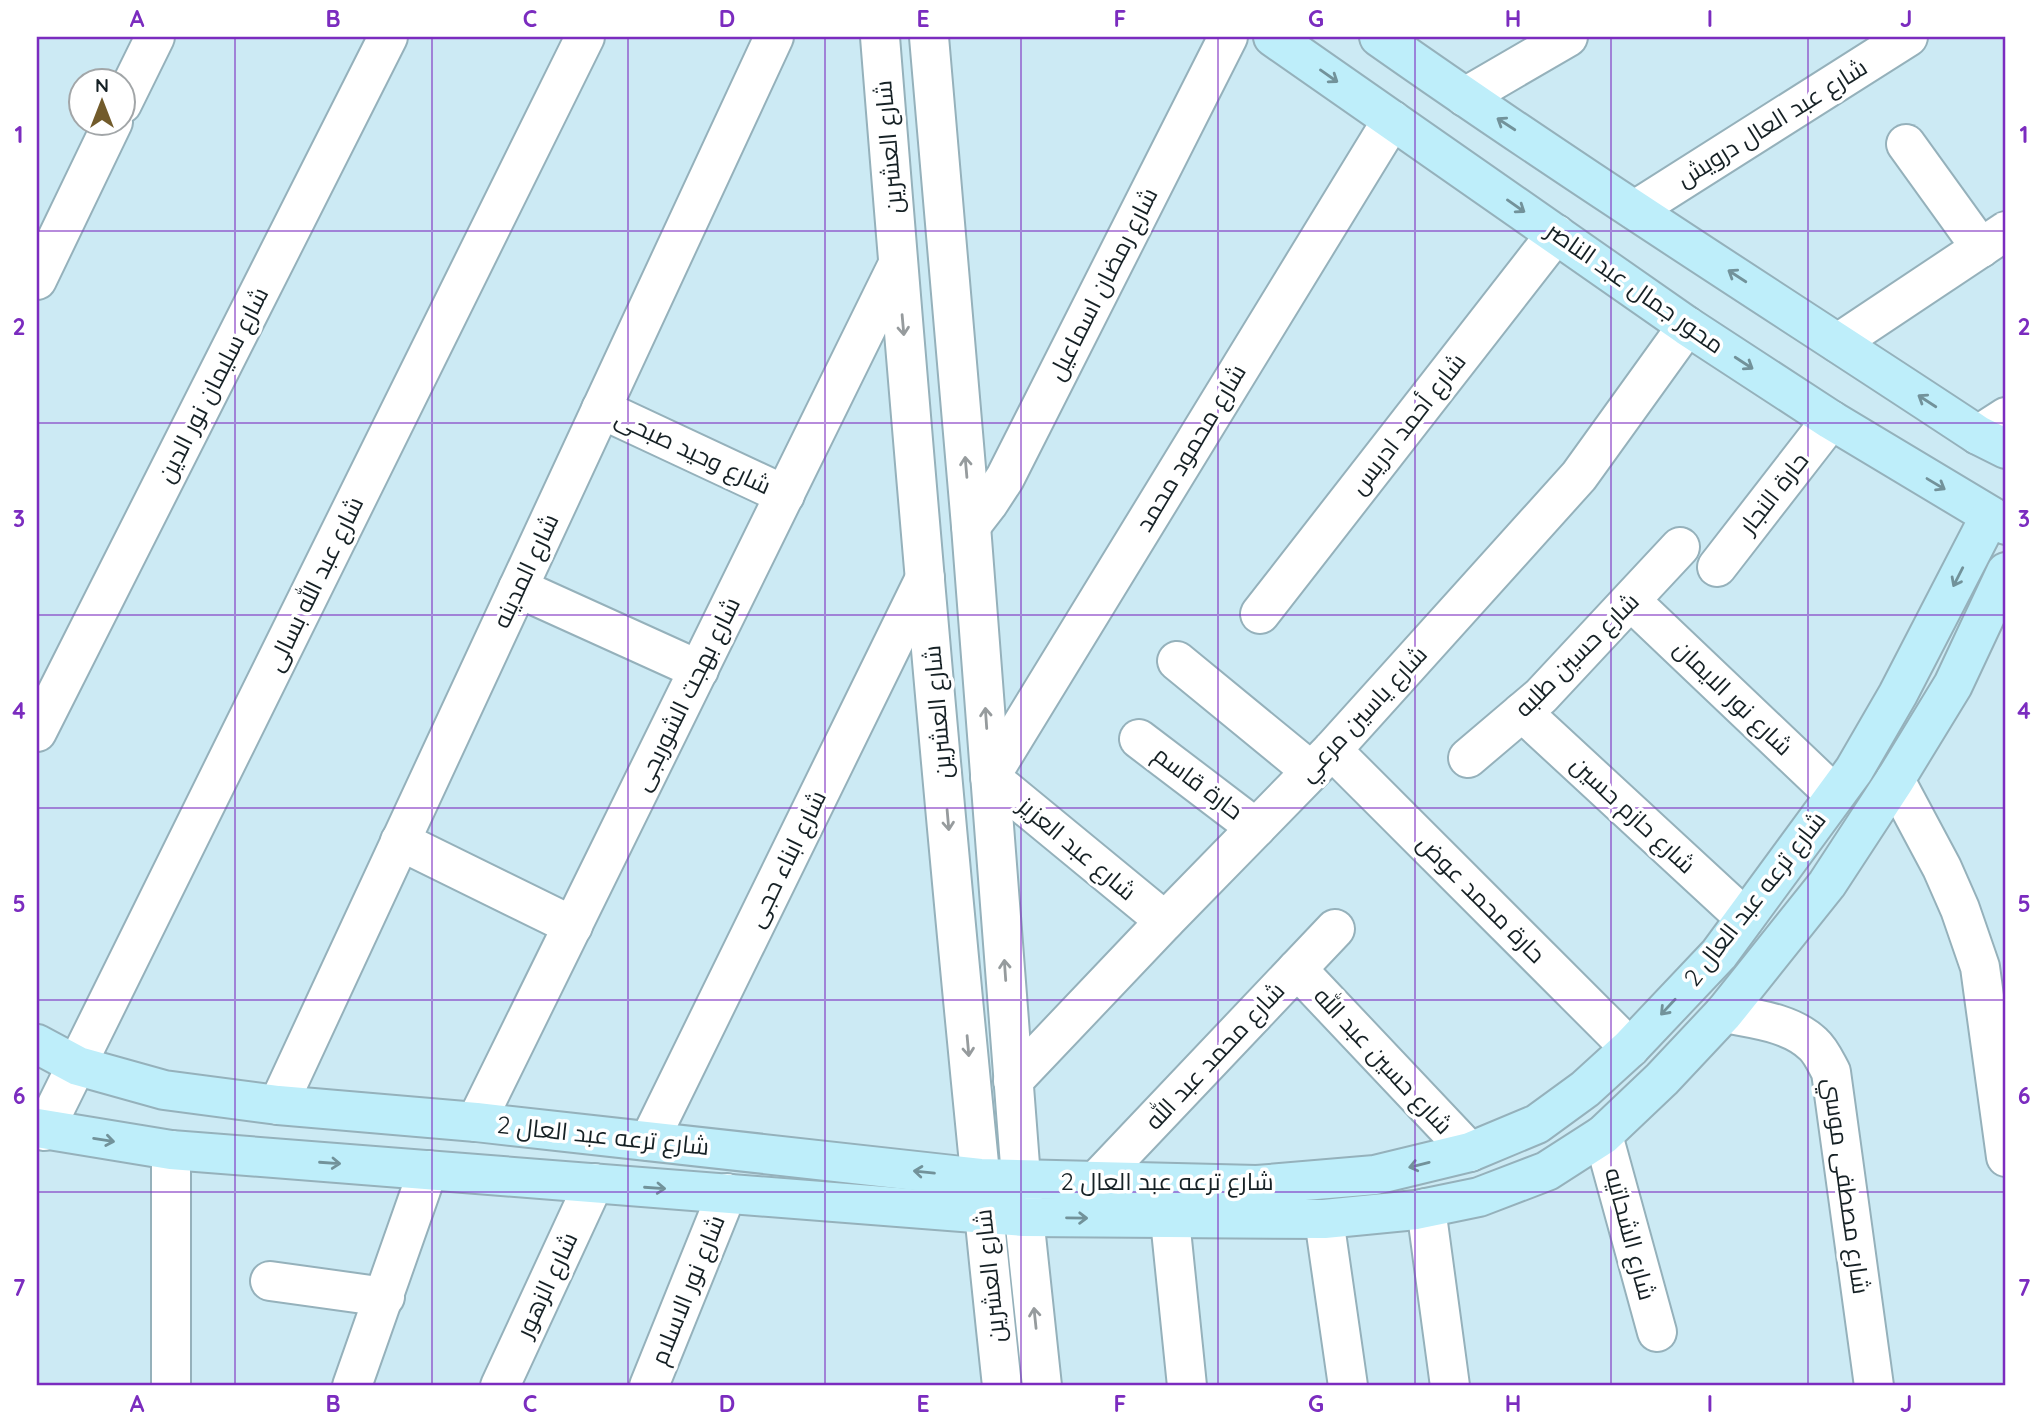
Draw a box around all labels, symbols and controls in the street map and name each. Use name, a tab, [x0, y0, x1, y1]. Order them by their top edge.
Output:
text: A	[130, 4, 145, 33]
text: B	[325, 4, 341, 33]
text: C	[523, 4, 537, 33]
text: D	[719, 4, 735, 33]
text: E	[916, 4, 930, 33]
text: F	[1114, 4, 1126, 33]
text: G	[1308, 4, 1324, 33]
text: H	[1505, 4, 1521, 33]
text: I	[1707, 4, 1713, 33]
text: J	[1900, 4, 1912, 33]
street label: شارع عبد العال درويش	[1671, 51, 1873, 195]
north arrow	[66, 66, 136, 136]
one-way arrow	[1319, 69, 1338, 83]
text: N	[95, 73, 109, 97]
street label: شارع العشرين	[867, 79, 911, 215]
one-way arrow	[1496, 117, 1516, 131]
text: 1	[15, 120, 23, 149]
text: 1	[2020, 120, 2028, 149]
street label: شارع رمضان اسماعيل	[1041, 182, 1165, 386]
one-way arrow	[1506, 199, 1525, 213]
street label: محور جمال عبد الناصر	[1539, 214, 1730, 360]
one-way arrow	[1727, 269, 1747, 283]
street label: شارع سليمان نور الدين	[150, 282, 276, 488]
text: 2	[12, 312, 26, 341]
text: 2	[2017, 312, 2031, 341]
one-way arrow	[897, 313, 910, 335]
street label: شارع أحمد ادريس	[1343, 347, 1473, 501]
one-way arrow	[1733, 356, 1753, 370]
street label: شارع محمود محمد	[1128, 358, 1254, 538]
one-way arrow	[1918, 394, 1937, 408]
street label: شارع وحيد صبحى	[610, 402, 776, 502]
street label: حارة النجار	[1731, 446, 1814, 541]
one-way arrow	[959, 456, 972, 479]
one-way arrow	[1926, 477, 1946, 491]
street label: شارع عبد الله بسالى	[259, 491, 371, 677]
text: 3	[13, 504, 25, 533]
text: 3	[2018, 504, 2030, 533]
street label: شارع المدينه	[486, 509, 566, 633]
one-way arrow	[1951, 566, 1965, 587]
street label: شارع حسين طلبه	[1508, 586, 1646, 724]
street label: شارع بهجت الشوربجى	[626, 592, 748, 796]
street label: شارع نور الايمان	[1667, 633, 1799, 763]
street label: شارع ياسين مرعي	[1292, 639, 1437, 791]
street label: شارع العشرين	[916, 644, 960, 780]
text: 4	[12, 696, 26, 725]
text: 4	[2017, 696, 2031, 725]
one-way arrow	[979, 708, 992, 730]
street label: حارة قاسم	[1147, 739, 1249, 827]
street label: شارع حازم حسين	[1564, 749, 1702, 881]
street label: شارع ابناء حجى	[740, 785, 834, 933]
street label: شارع عبد العزيز	[1010, 789, 1143, 908]
street label: شارع ترعه عبد العال 2	[1677, 805, 1833, 993]
one-way arrow	[941, 808, 954, 830]
street label: حارة محمد عوض	[1411, 828, 1552, 969]
text: 5	[12, 889, 26, 918]
text: 5	[2017, 889, 2031, 918]
one-way arrow	[998, 959, 1011, 982]
street label: شارع محمد عبد الله	[1138, 975, 1292, 1137]
street label: شارع حسين عبد الله	[1307, 981, 1459, 1141]
one-way arrow	[1660, 998, 1677, 1015]
one-way arrow	[962, 1034, 975, 1057]
street label: شارع مصطفى موسي	[1813, 1076, 1877, 1296]
text: 6	[13, 1081, 25, 1110]
text: 6	[2018, 1081, 2030, 1110]
street label: شارع ترعه عبد العال 2	[495, 1109, 711, 1163]
one-way arrow	[92, 1134, 115, 1147]
one-way arrow	[318, 1157, 341, 1170]
one-way arrow	[1408, 1158, 1431, 1172]
street label: شارع الشحاتيه	[1597, 1164, 1663, 1304]
one-way arrow	[914, 1165, 936, 1178]
street label: شارع ترعه عبد العال 2	[1060, 1166, 1274, 1198]
one-way arrow	[643, 1182, 665, 1195]
street label: شارع العشرين	[967, 1208, 1013, 1344]
street label: شارع نور الاسلام	[643, 1210, 733, 1370]
one-way arrow	[1065, 1211, 1088, 1225]
street label: شارع الزهور	[508, 1227, 585, 1345]
text: 7	[13, 1273, 26, 1302]
text: 7	[2018, 1273, 2031, 1302]
one-way arrow	[1028, 1308, 1041, 1330]
text: A	[130, 1389, 145, 1418]
text: B	[325, 1389, 341, 1418]
text: C	[523, 1389, 537, 1418]
text: D	[719, 1389, 735, 1418]
text: E	[916, 1389, 930, 1418]
text: F	[1114, 1389, 1126, 1418]
text: G	[1308, 1389, 1324, 1418]
text: H	[1505, 1389, 1521, 1418]
text: I	[1707, 1389, 1713, 1418]
text: J	[1900, 1389, 1912, 1418]

